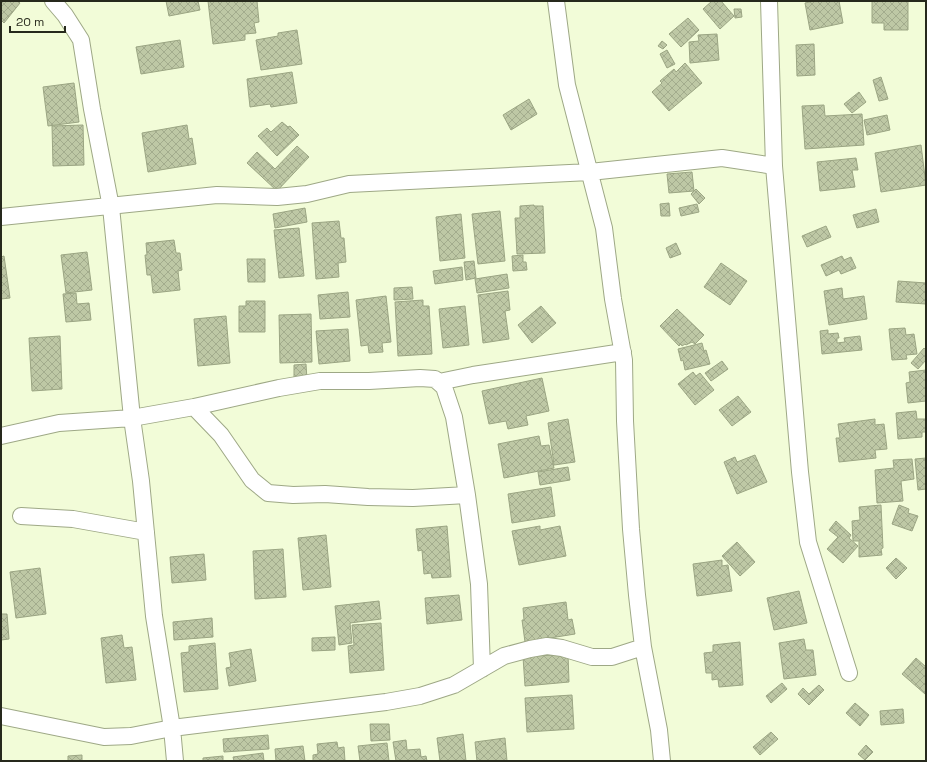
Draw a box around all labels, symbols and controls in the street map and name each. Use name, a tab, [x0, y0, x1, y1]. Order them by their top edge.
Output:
scale bar	[10, 8, 65, 34]
text: 20 m	[16, 14, 44, 30]

